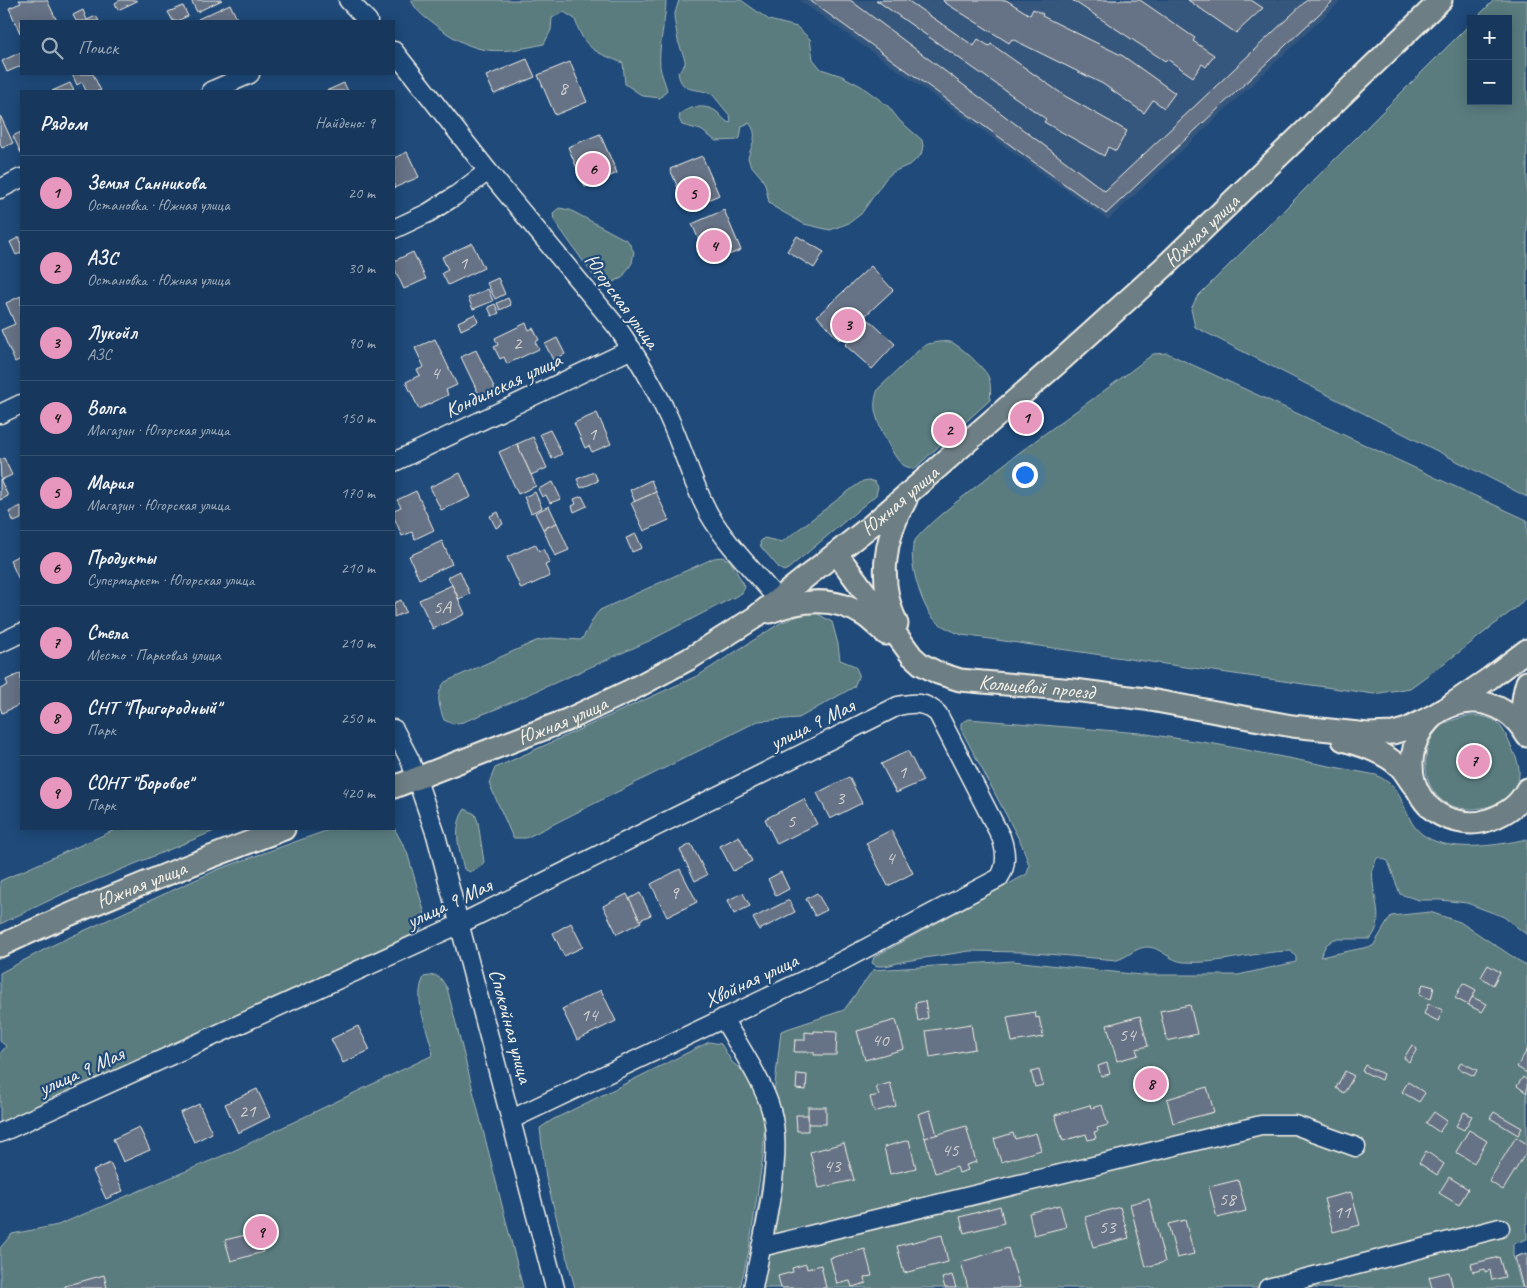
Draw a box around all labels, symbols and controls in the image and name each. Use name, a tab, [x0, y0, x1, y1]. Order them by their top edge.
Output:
map controls	[1467, 15, 1512, 105]
button: +	[1467, 15, 1512, 60]
search box	[20, 20, 395, 75]
icon: search	[38, 34, 66, 62]
text: Поиск	[78, 36, 118, 60]
button: −	[1467, 60, 1512, 105]
house number: 8	[559, 76, 570, 100]
text: Рядом	[40, 110, 87, 136]
text: Найдено: 9	[315, 113, 375, 133]
pin: 6	[577, 150, 609, 188]
text: Земля Санникова	[87, 171, 205, 195]
pin: 5	[677, 175, 709, 213]
text: 1	[52, 183, 60, 203]
text: 20 m	[348, 183, 375, 203]
street label: Южная улица	[1159, 188, 1246, 273]
text: Остановка · Южная улица	[87, 195, 230, 215]
pin: 4	[698, 227, 730, 265]
text: АЗС	[87, 246, 118, 270]
street label: Югорская улица	[579, 248, 667, 356]
house number: 1	[459, 251, 469, 275]
text: 2	[52, 258, 60, 278]
text: 30 m	[348, 258, 375, 278]
text: Остановка · Южная улица	[87, 270, 230, 290]
pin: 3	[832, 306, 864, 344]
text: Лукойл	[87, 321, 137, 345]
house number: 2	[513, 331, 523, 355]
text: 3	[52, 333, 60, 353]
text: 90 m	[348, 333, 375, 353]
text: АЗС	[87, 345, 111, 365]
street label: Кондинская улица	[440, 346, 567, 423]
house number: 4	[431, 361, 442, 385]
text: Волга	[87, 396, 126, 420]
pin: 1	[1010, 399, 1042, 437]
text: 4	[52, 408, 60, 428]
text: 150 m	[341, 408, 375, 428]
pin: 2	[933, 411, 965, 449]
text: Магазин · Югорская улица	[87, 420, 230, 440]
house number: 1	[588, 422, 598, 446]
street label: Южная улица	[856, 459, 945, 541]
your location	[1012, 462, 1038, 488]
text: Мария	[87, 471, 133, 495]
text: 5	[53, 483, 59, 503]
text: 170 m	[341, 483, 375, 503]
text: Магазин · Югорская улица	[87, 495, 230, 515]
text: Продукты	[87, 546, 156, 570]
text: 6	[52, 558, 60, 578]
text: 210 m	[341, 558, 375, 578]
text: Супермаркет · Югорская улица	[87, 570, 254, 590]
house number: 5А	[433, 595, 453, 619]
text: Стела	[87, 621, 128, 645]
text: 7	[52, 633, 60, 653]
text: 210 m	[341, 633, 375, 653]
text: Место · Парковая улица	[87, 645, 221, 665]
street label: Кольцевой проезд	[978, 669, 1099, 706]
street label: Южная улица	[514, 689, 613, 751]
street label: улица 9 Мая	[764, 692, 860, 756]
text: СНТ "Пригородный"	[87, 696, 220, 720]
text: 8	[52, 708, 60, 728]
text: 250 m	[341, 708, 375, 728]
text: Парк	[87, 720, 116, 740]
pin: 7	[1458, 742, 1490, 780]
house number: 1	[898, 760, 908, 784]
text: СОНТ "Боровое"	[87, 771, 193, 795]
text: 9	[52, 783, 60, 803]
text: 420 m	[341, 783, 375, 803]
house number: 3	[836, 786, 846, 810]
text: Парк	[87, 795, 116, 815]
house number: 5	[787, 809, 797, 833]
house number: 4	[886, 846, 897, 870]
street label: Южная улица	[92, 854, 191, 914]
street label: улица 9 Мая	[401, 871, 497, 935]
house number: 9	[670, 881, 680, 905]
street label: Хвойная улица	[700, 946, 803, 1013]
street label: Спокойная улица	[483, 966, 539, 1087]
house number: 14	[580, 1003, 600, 1027]
house number: 54	[1118, 1023, 1138, 1047]
house number: 40	[871, 1028, 890, 1052]
street label: улица 9 Мая	[32, 1040, 129, 1102]
pin: 8	[1135, 1065, 1167, 1103]
house number: 21	[238, 1099, 257, 1123]
house number: 45	[941, 1138, 960, 1162]
house number: 43	[823, 1154, 842, 1178]
house number: 58	[1218, 1187, 1238, 1211]
house number: 11	[1333, 1200, 1352, 1224]
pin: 9	[245, 1213, 277, 1251]
house number: 53	[1098, 1215, 1117, 1239]

